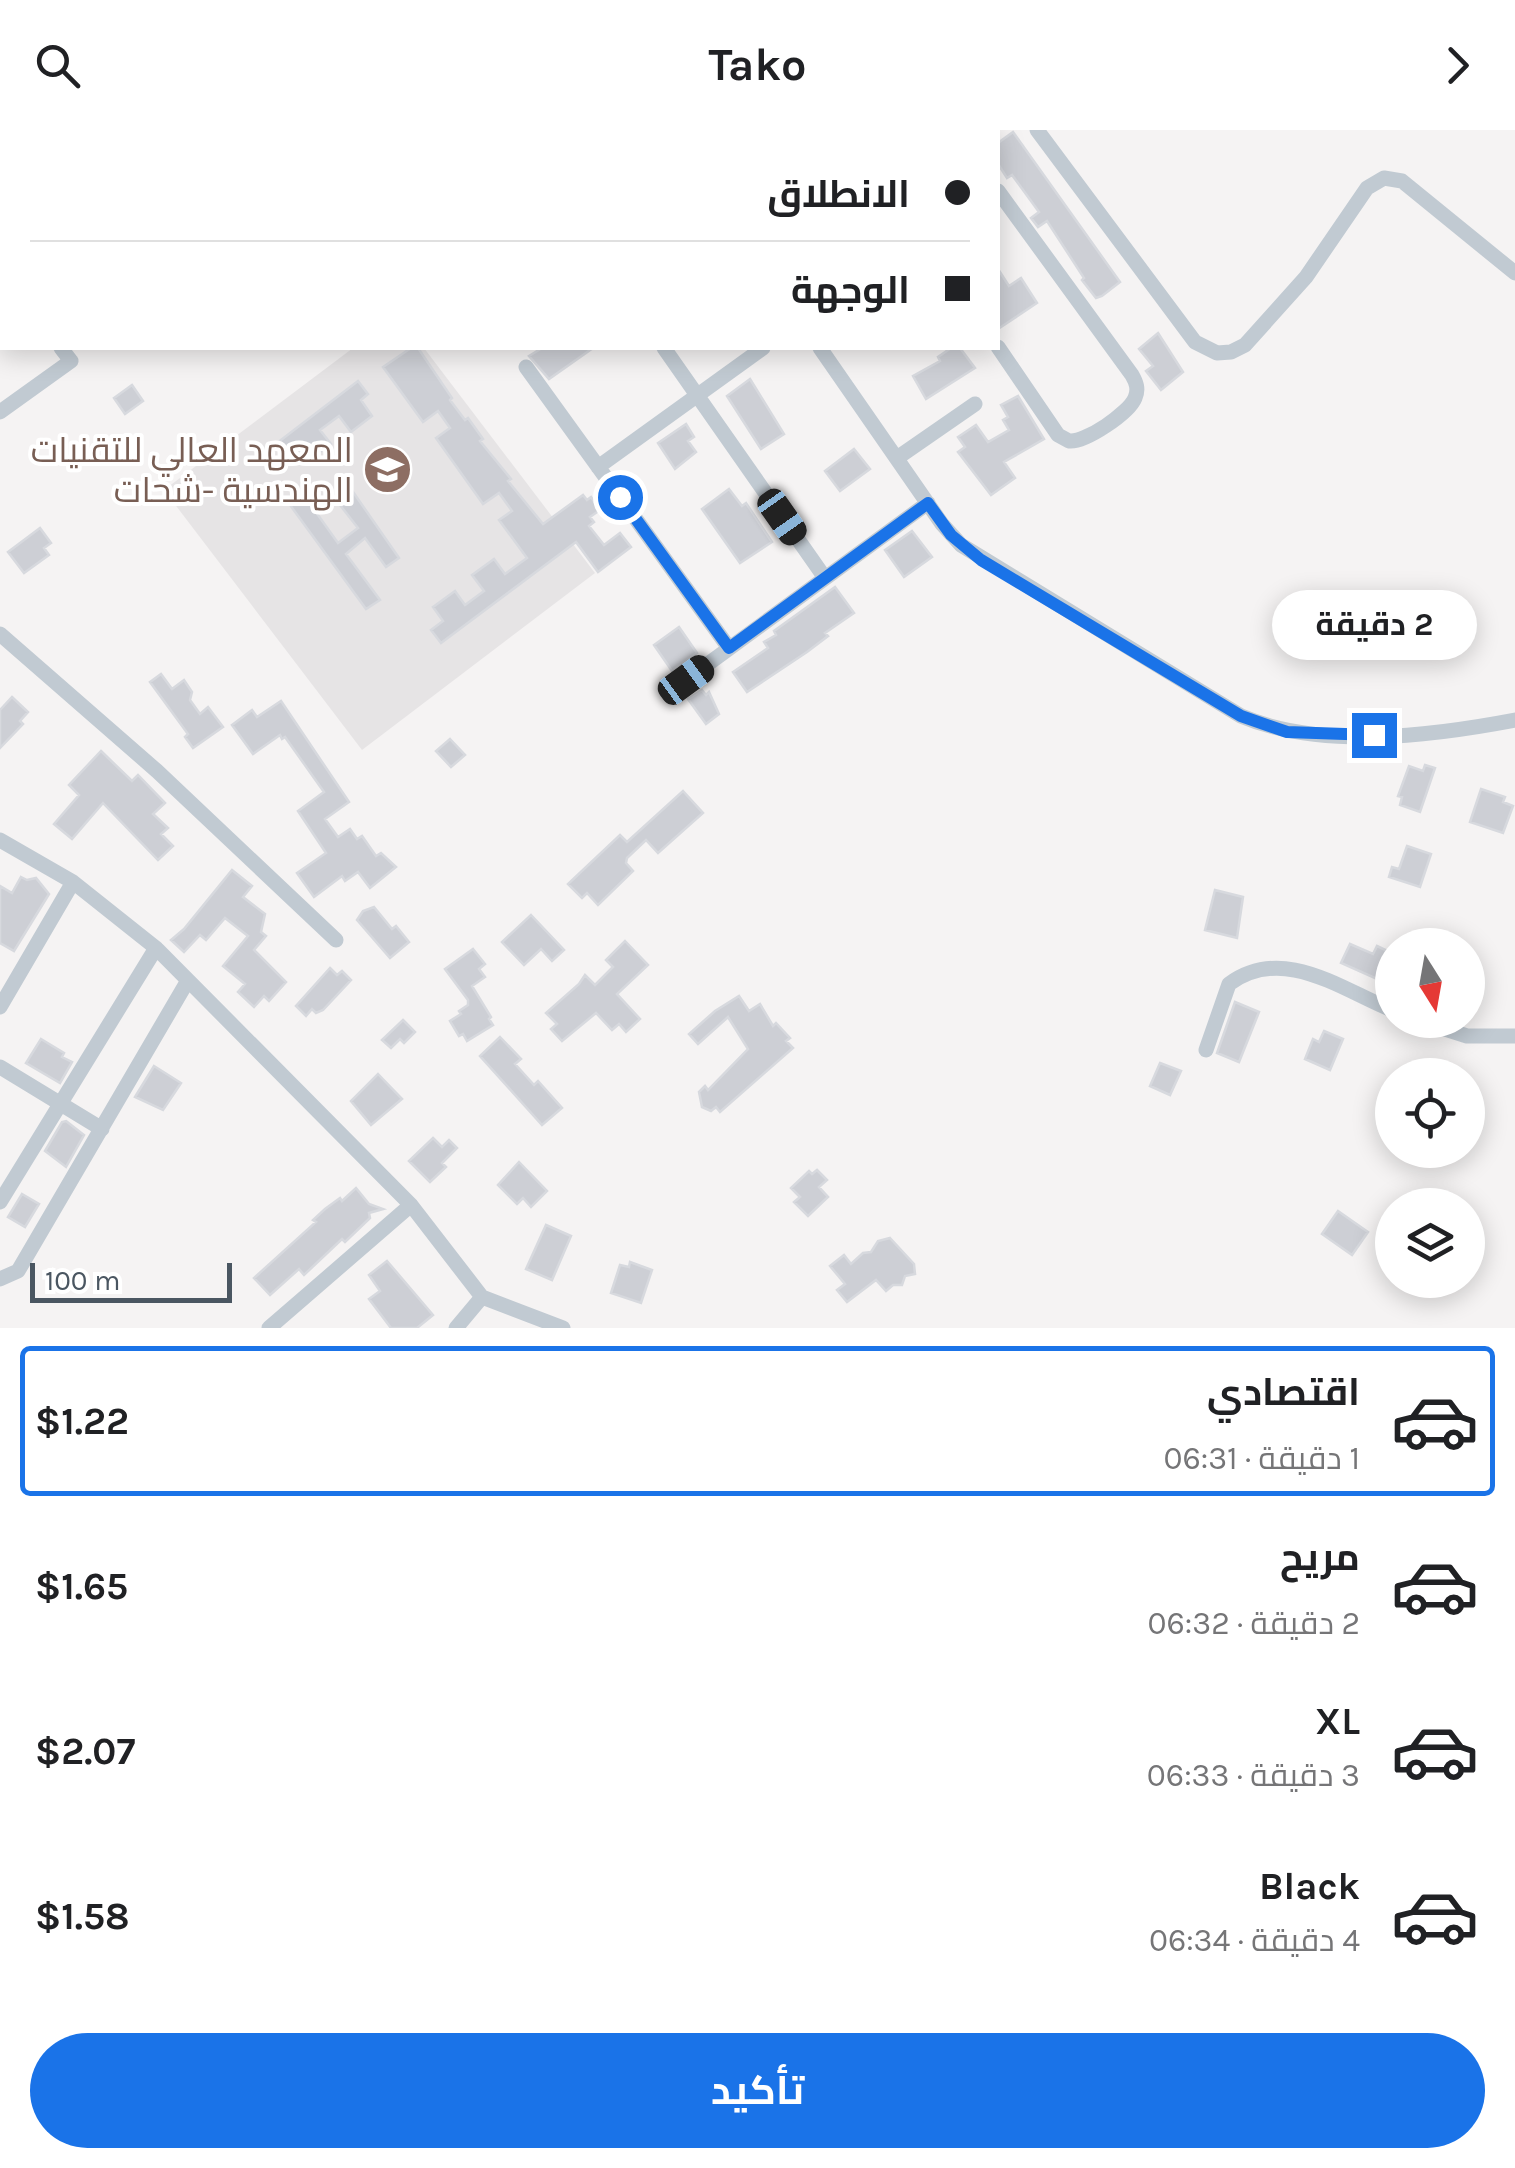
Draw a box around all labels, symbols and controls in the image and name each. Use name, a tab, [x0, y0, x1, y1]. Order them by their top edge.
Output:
icon: search	[30, 38, 85, 93]
icon: forward	[1430, 38, 1485, 93]
text: Tako	[708, 39, 807, 91]
text: الانطلاق	[767, 172, 910, 217]
text: الوجهة	[791, 268, 910, 313]
place label: المعهد العالي للتقنيات الهندسية -شحات	[31, 430, 353, 511]
school or university icon: المعهد العالي للتقنيات الهندسية -شحات	[362, 444, 414, 496]
route start	[598, 475, 643, 520]
car	[753, 484, 811, 550]
callout: 2 دقيقة	[1272, 590, 1476, 660]
text: 2 دقيقة	[1316, 606, 1433, 643]
car	[653, 650, 719, 710]
route end	[1352, 713, 1397, 758]
north arrow	[1375, 928, 1485, 1038]
map controls	[1375, 928, 1485, 1298]
button: locate	[1375, 1058, 1485, 1168]
button: layers	[1375, 1188, 1485, 1298]
scale bar	[30, 1258, 232, 1302]
text: 100 m	[45, 1264, 120, 1297]
text: اقتصادي	[1207, 1370, 1360, 1415]
icon: car	[1390, 1376, 1480, 1466]
text: $1.22	[35, 1399, 129, 1444]
text: 1 دقيقة · 06:31	[1164, 1440, 1360, 1477]
text: مريح	[1280, 1535, 1360, 1580]
icon: car	[1390, 1541, 1480, 1631]
text: $1.65	[35, 1564, 128, 1609]
text: 2 دقيقة · 06:32	[1148, 1605, 1360, 1642]
text: XL	[1315, 1699, 1360, 1744]
icon: car	[1390, 1706, 1480, 1796]
text: $2.07	[35, 1729, 135, 1774]
text: 3 دقيقة · 06:33	[1147, 1757, 1360, 1794]
text: Black	[1259, 1864, 1360, 1909]
icon: car	[1390, 1871, 1480, 1961]
text: $1.58	[35, 1894, 130, 1939]
text: 4 دقيقة · 06:34	[1149, 1922, 1360, 1959]
button: تأكيد	[30, 2033, 1485, 2148]

